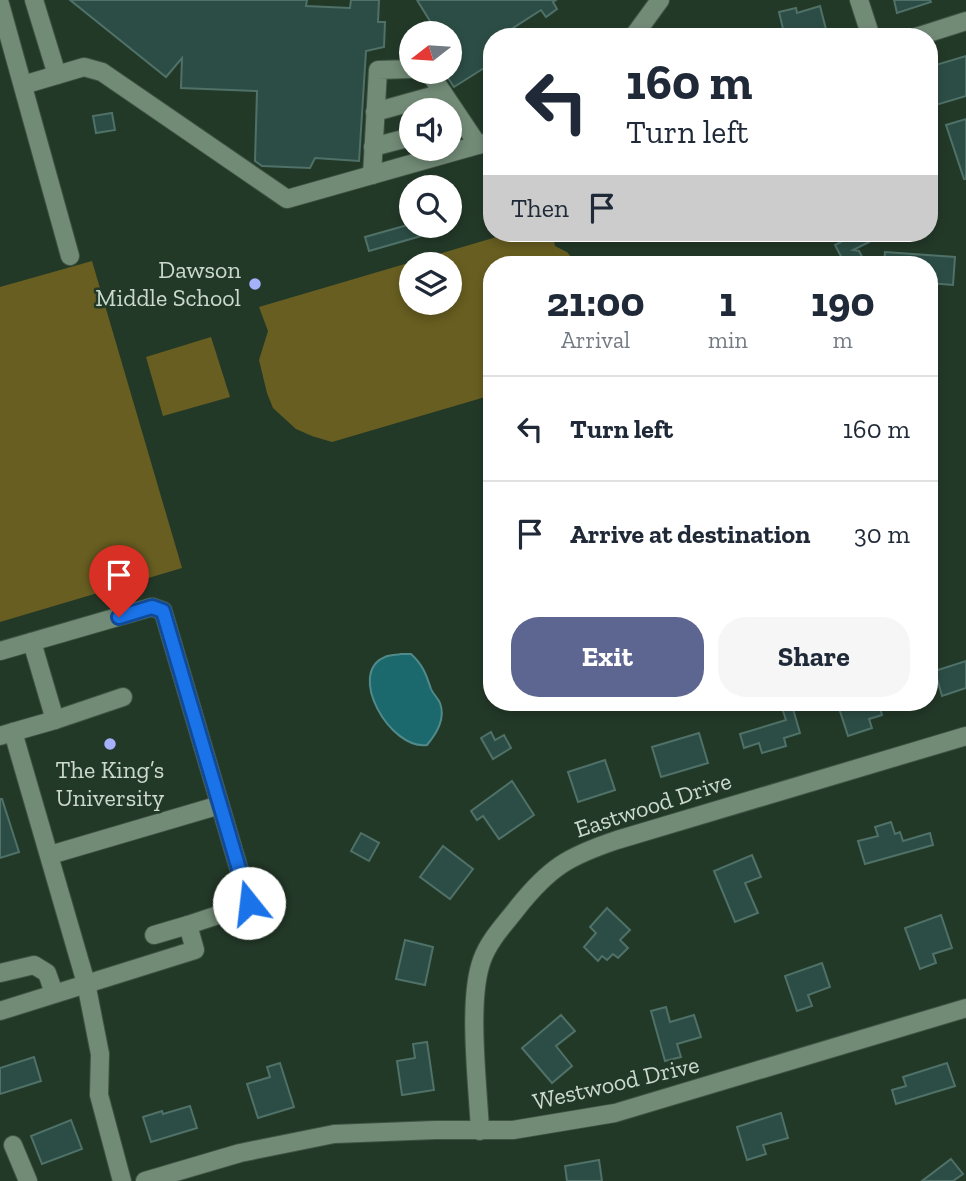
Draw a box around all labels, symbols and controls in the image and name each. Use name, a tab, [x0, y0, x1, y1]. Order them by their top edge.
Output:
north arrow	[399, 21, 462, 84]
map controls	[399, 21, 462, 315]
text: 160 m	[626, 53, 752, 112]
icon: left	[511, 56, 602, 147]
button: sound	[399, 98, 462, 161]
text: Turn left	[626, 113, 748, 151]
button: search	[399, 175, 462, 238]
icon: arrive	[583, 189, 621, 227]
text: Then	[511, 192, 569, 224]
button: layers	[399, 252, 462, 315]
place label: Dawson Middle School	[95, 255, 241, 312]
marker: Dawson Middle School	[247, 276, 263, 292]
text: 21:00	[546, 276, 645, 327]
text: 1	[719, 276, 736, 327]
text: 190	[811, 276, 875, 327]
text: Arrival	[561, 326, 630, 354]
text: min	[708, 326, 748, 354]
text: m	[833, 326, 853, 354]
icon: left	[511, 410, 549, 448]
text: Turn left	[570, 413, 673, 445]
text: 160 m	[843, 413, 910, 445]
icon: arrive	[511, 515, 549, 553]
text: Arrive at destination	[570, 518, 810, 550]
text: 30 m	[854, 518, 910, 550]
pin	[89, 545, 149, 617]
icon: arrive	[100, 556, 138, 594]
button: Exit	[511, 617, 704, 697]
button: Share	[718, 617, 910, 697]
marker: The King’s University	[102, 736, 118, 752]
place label: The King’s University	[56, 755, 165, 812]
street label: Eastwood Drive	[571, 766, 735, 843]
position arrow	[212, 866, 286, 940]
street label: Westwood Drive	[530, 1049, 702, 1116]

